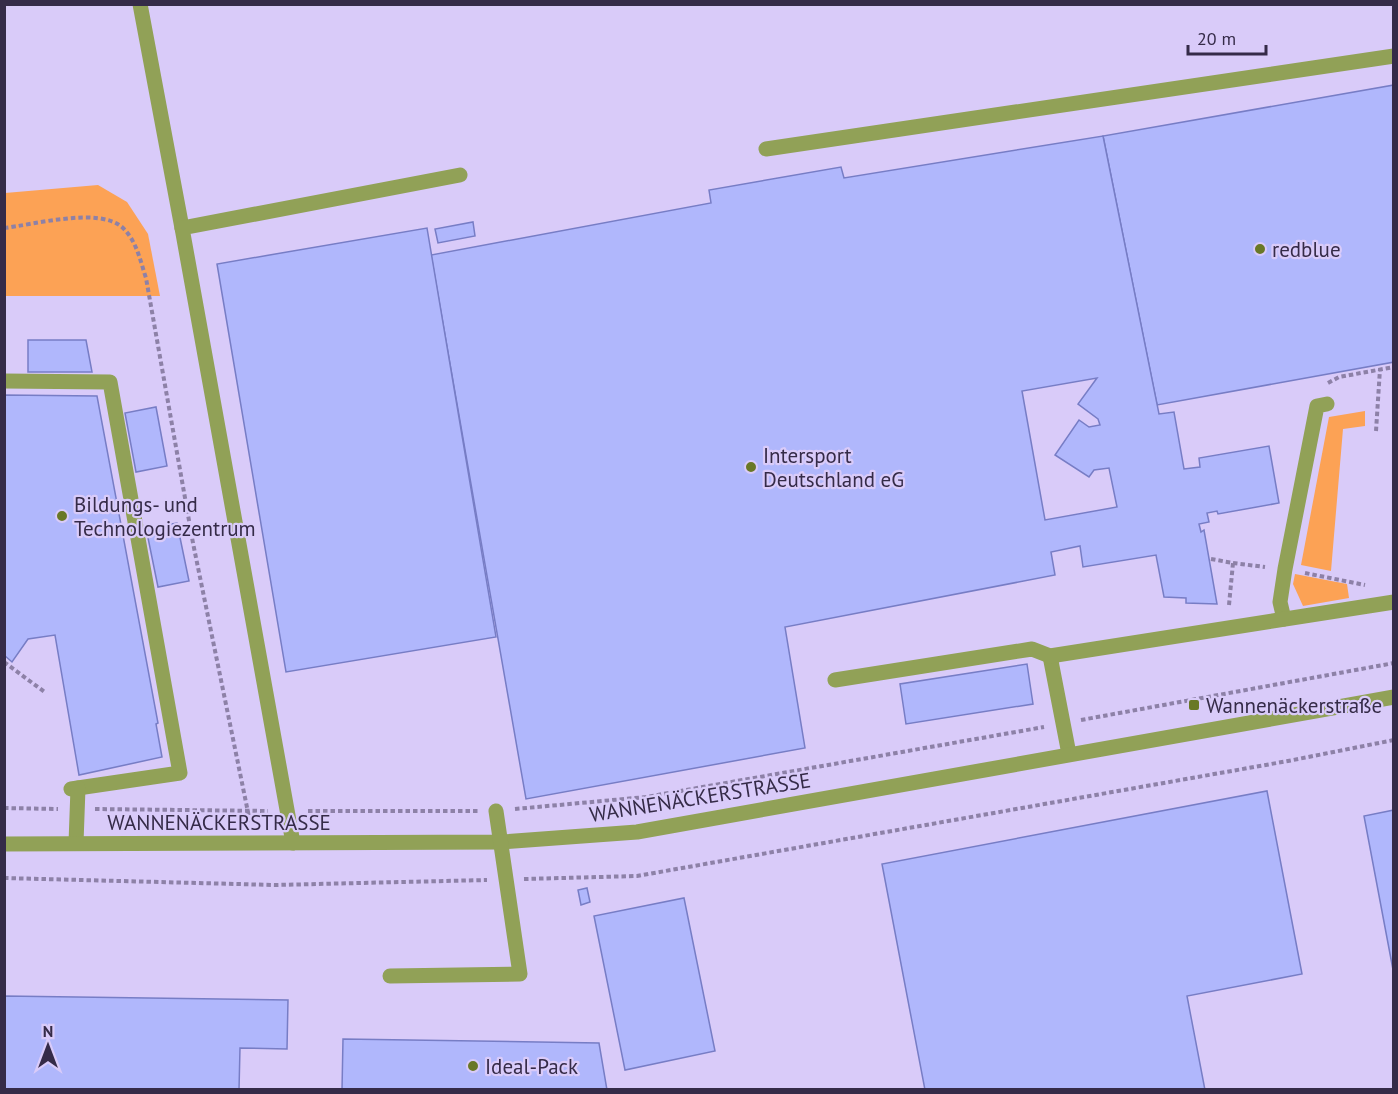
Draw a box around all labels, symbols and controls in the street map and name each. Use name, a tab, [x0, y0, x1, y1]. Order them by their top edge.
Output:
scale bar	[1188, 18, 1266, 56]
text: 20 m	[1197, 27, 1236, 50]
place label: redblue	[1272, 236, 1341, 263]
marker: redblue	[1253, 242, 1267, 256]
place label: Intersport Deutschland eG	[763, 442, 904, 493]
marker: Intersport Deutschland eG	[744, 460, 758, 474]
place label: Bildungs- und Technologiezentrum	[74, 491, 256, 542]
marker: Bildungs- und Technologiezentrum	[55, 509, 69, 523]
place label: Wannenäckerstraße	[1206, 692, 1382, 719]
marker: Wannenäckerstraße	[1187, 698, 1201, 712]
street label: WANNENÄCKERSTRASSE	[587, 766, 813, 828]
street label: WANNENÄCKERSTRASSE	[107, 809, 331, 836]
north arrow	[18, 1016, 78, 1076]
text: N	[43, 1021, 53, 1041]
place label: Ideal-Pack	[485, 1053, 578, 1080]
marker: Ideal-Pack	[466, 1059, 480, 1073]

